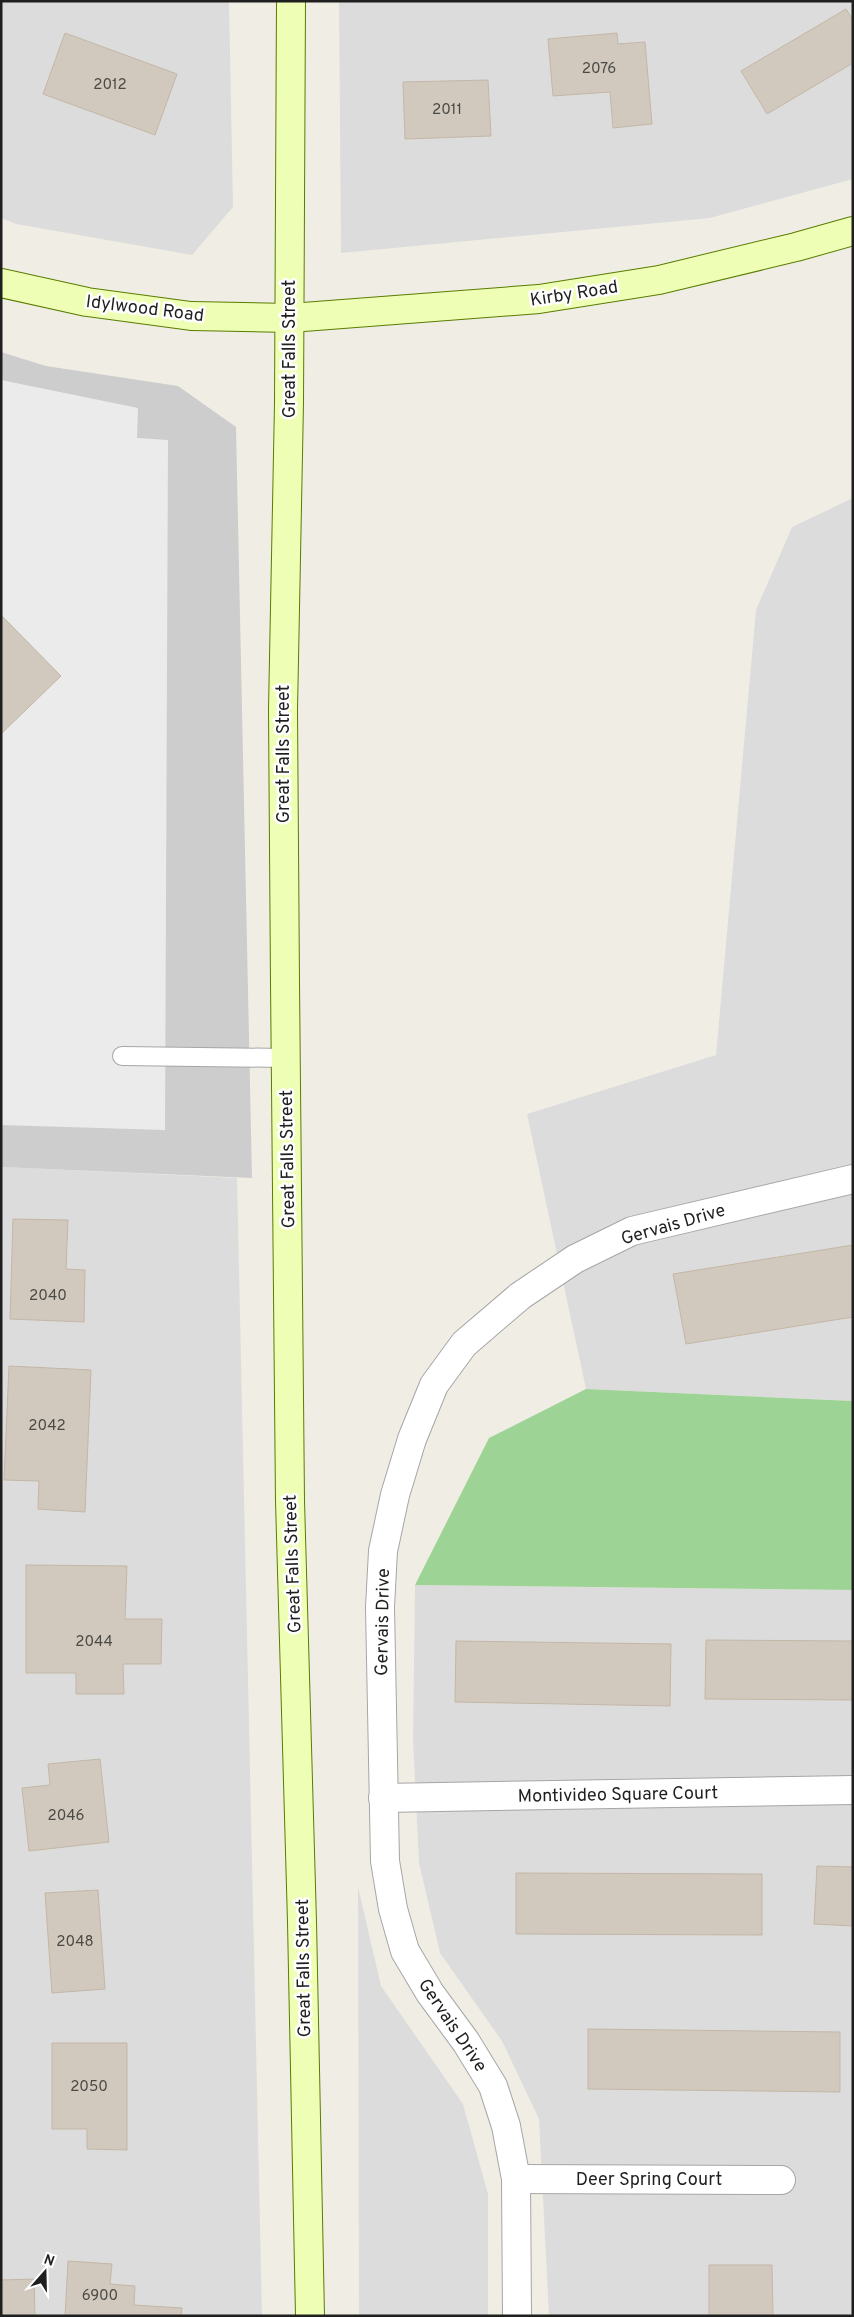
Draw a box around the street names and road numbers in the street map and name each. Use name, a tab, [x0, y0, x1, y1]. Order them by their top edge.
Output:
street label: Kirby Road	[529, 276, 620, 313]
street label: Great Falls Street	[279, 280, 302, 418]
street label: Idylwood Road	[84, 291, 205, 328]
street label: Great Falls Street	[273, 685, 296, 823]
street label: Great Falls Street	[276, 1089, 301, 1228]
street label: Gervais Drive	[619, 1200, 728, 1251]
street label: Great Falls Street	[280, 1494, 307, 1634]
street label: Gervais Drive	[371, 1568, 396, 1676]
street label: Montivideo Square Court	[518, 1782, 719, 1809]
street label: Great Falls Street	[292, 1898, 317, 2037]
street label: Gervais Drive	[412, 1975, 491, 2077]
street label: Deer Spring Court	[576, 2169, 722, 2192]

